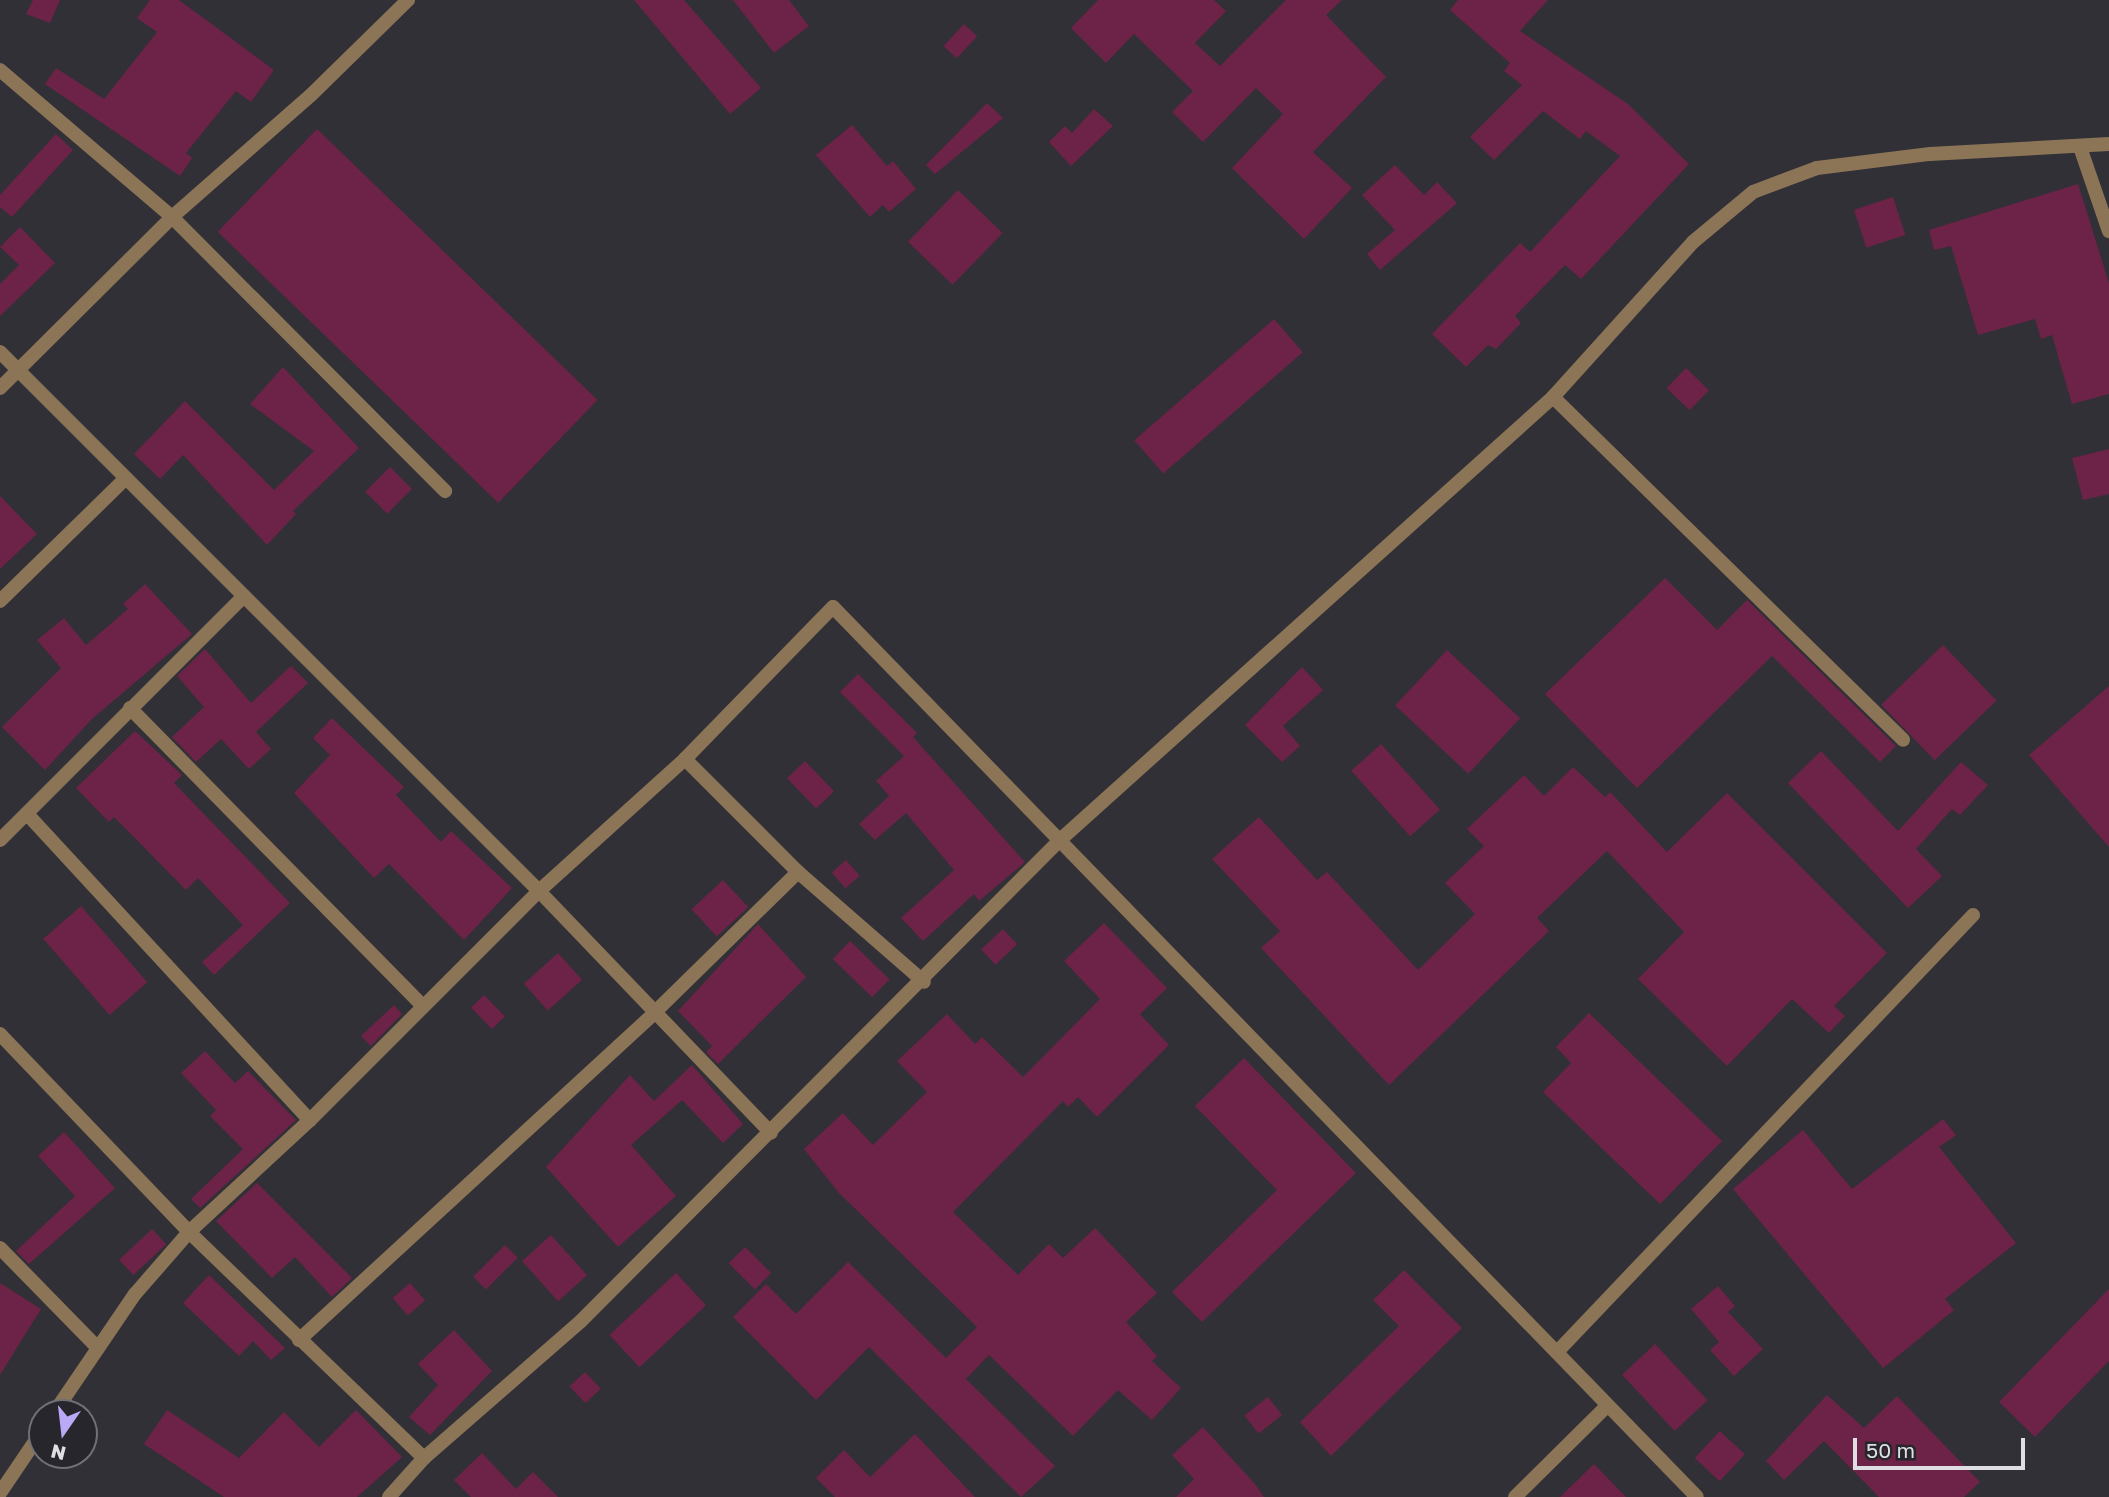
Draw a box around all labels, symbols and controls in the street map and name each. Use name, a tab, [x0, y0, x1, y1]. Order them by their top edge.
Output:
north arrow	[28, 1399, 98, 1469]
scale bar	[1857, 1424, 2028, 1468]
text: 50 m	[1866, 1437, 1915, 1463]
text: N	[48, 1440, 68, 1466]

